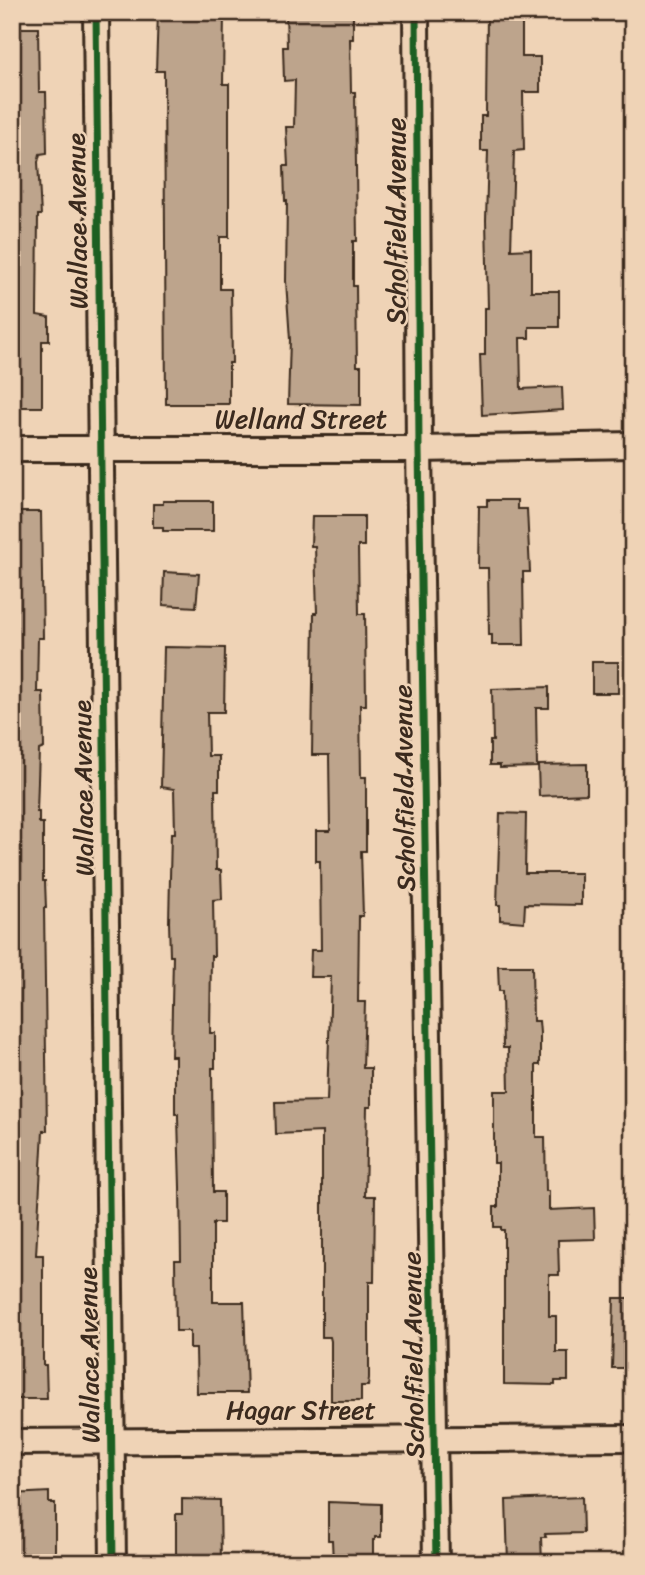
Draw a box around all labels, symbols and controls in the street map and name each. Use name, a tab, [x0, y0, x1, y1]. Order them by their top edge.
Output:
street label: Scholfield Avenue	[373, 117, 419, 325]
street label: Wallace Avenue	[52, 132, 102, 310]
street label: Welland Street	[215, 396, 387, 442]
street label: Scholfield Avenue	[379, 684, 429, 892]
street label: Wallace Avenue	[58, 699, 108, 877]
street label: Scholfield Avenue	[388, 1251, 438, 1459]
street label: Wallace Avenue	[64, 1266, 114, 1444]
street label: Hagar Street	[226, 1387, 376, 1433]

